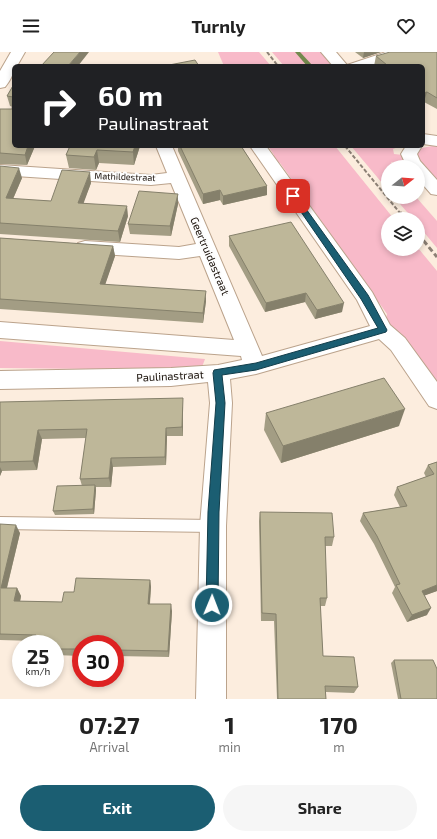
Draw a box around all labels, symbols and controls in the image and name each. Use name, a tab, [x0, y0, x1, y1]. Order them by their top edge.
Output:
icon: menu	[20, 15, 42, 37]
text: Turnly	[191, 15, 246, 37]
icon: heart	[395, 15, 417, 37]
text: 60 m	[98, 78, 163, 112]
icon: right	[32, 80, 84, 132]
text: Paulinastraat	[98, 112, 209, 134]
north arrow	[381, 160, 425, 204]
map controls	[381, 160, 425, 256]
street label: Mathildestraat	[94, 170, 156, 183]
pin	[276, 179, 310, 213]
icon: arrive	[282, 185, 304, 207]
button: layers	[381, 212, 425, 256]
street label: Geertruidastraat	[188, 215, 233, 297]
street label: Paulinastraat	[136, 367, 204, 384]
position arrow	[191, 584, 233, 626]
speed limit sign: 30	[72, 635, 124, 687]
text: 25	[27, 644, 49, 668]
text: km/h	[26, 665, 50, 677]
text: 07:27	[79, 710, 140, 739]
text: 1	[225, 710, 235, 739]
text: 170	[320, 710, 358, 739]
text: Arrival	[90, 739, 129, 755]
text: min	[219, 739, 241, 755]
text: m	[333, 739, 345, 755]
button: Exit	[20, 785, 215, 831]
button: Share	[223, 785, 417, 831]

